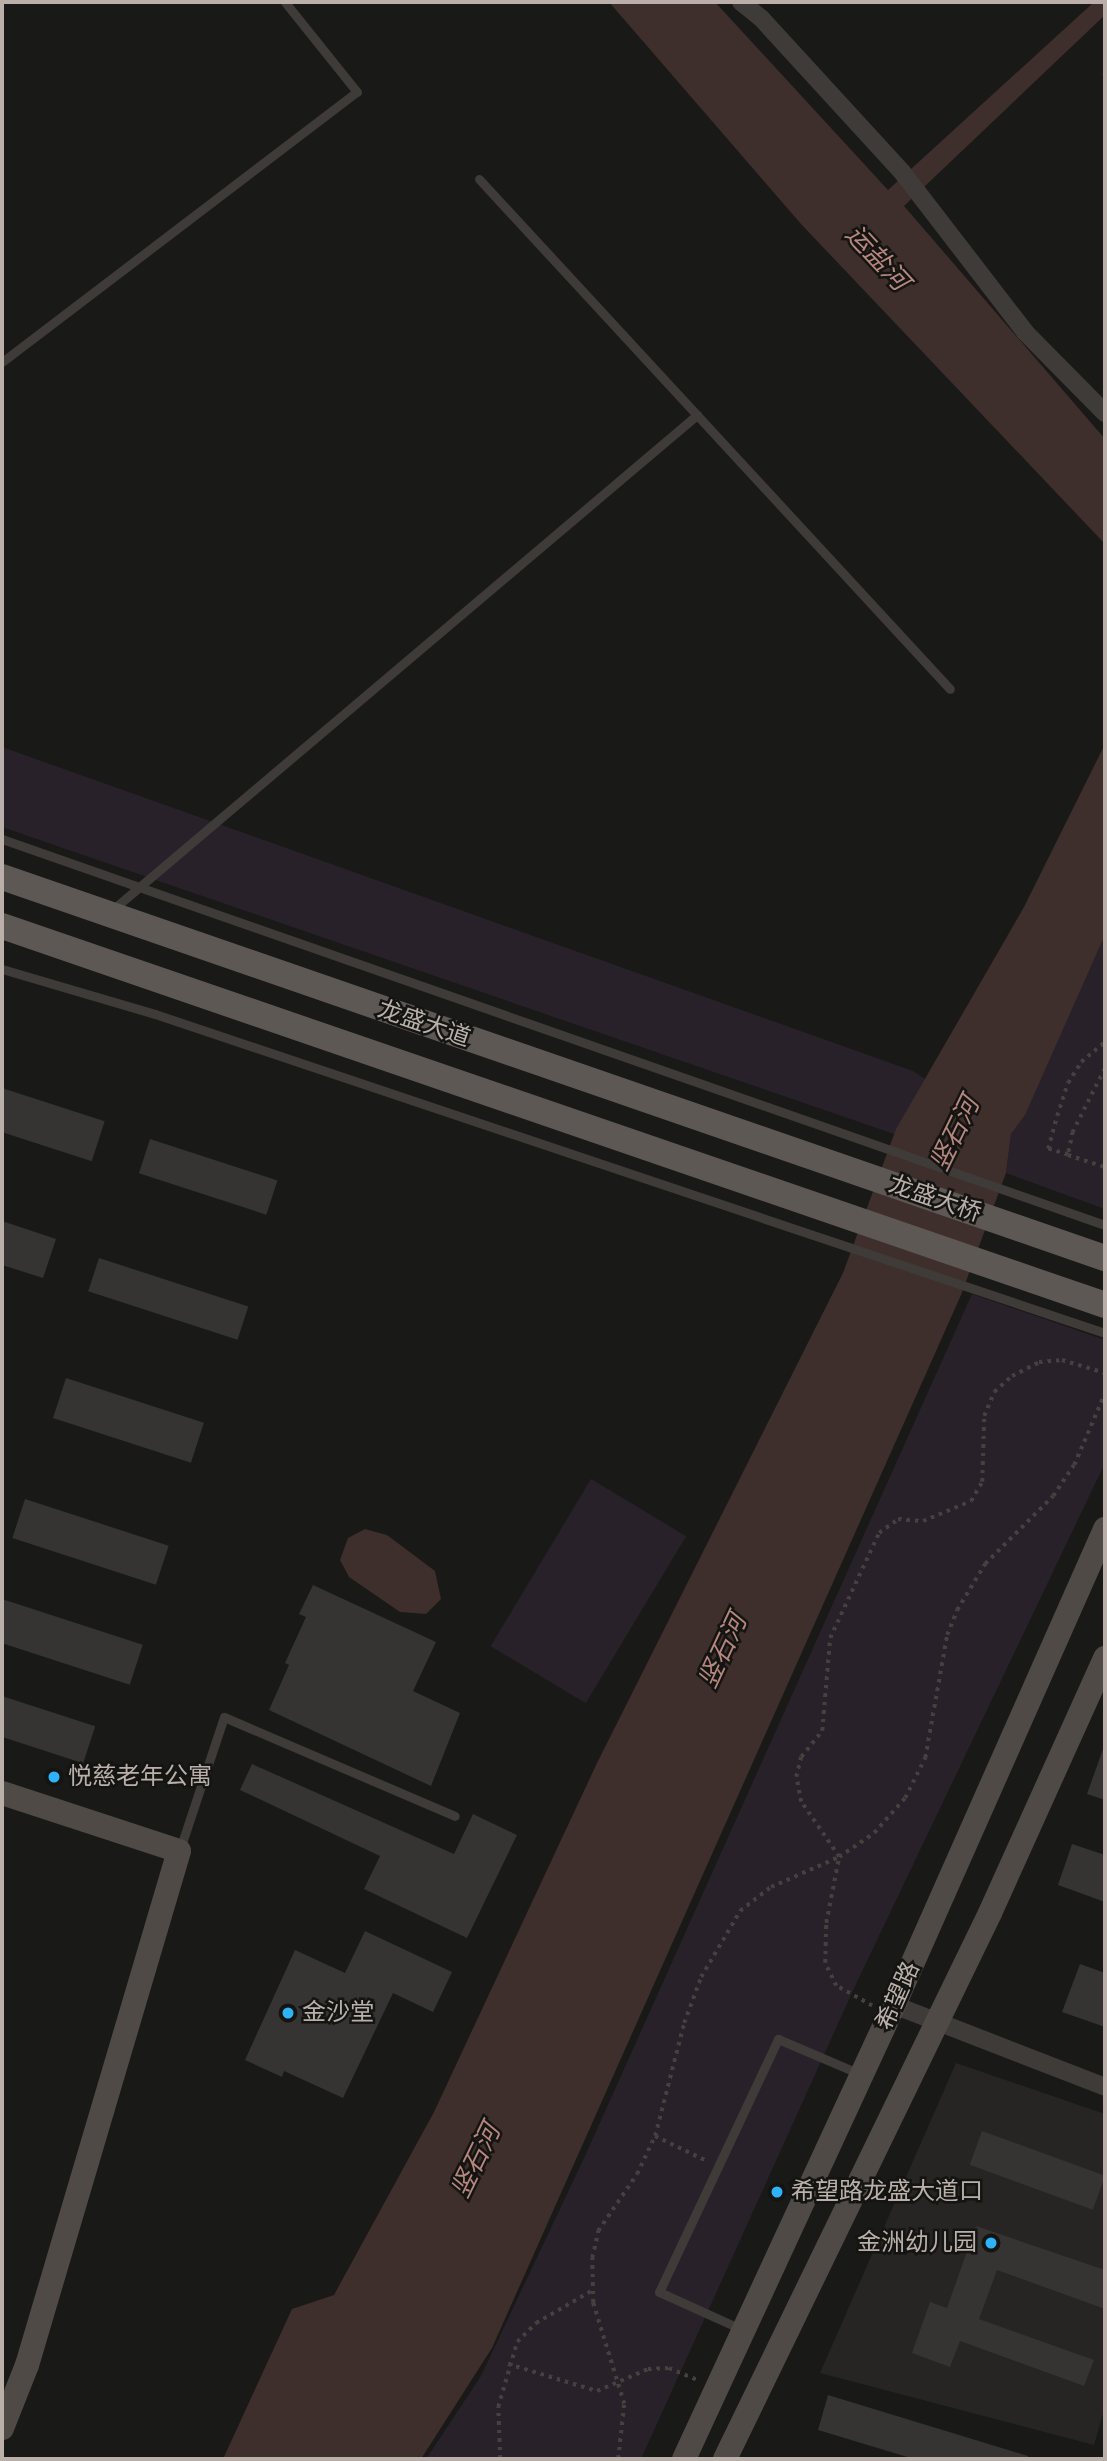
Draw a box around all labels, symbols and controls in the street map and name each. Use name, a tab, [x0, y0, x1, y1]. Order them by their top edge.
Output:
water label: 运盐河	[839, 219, 915, 297]
street label: 龙盛大道	[374, 995, 474, 1053]
water label: 竖石河	[924, 1092, 986, 1176]
street label: 龙盛大桥	[885, 1170, 985, 1228]
water label: 竖石河	[692, 1609, 754, 1693]
place label: 悦慈老年公寓	[68, 1763, 212, 1791]
marker: 悦慈老年公寓	[46, 1769, 62, 1785]
street label: 希望路	[870, 1957, 926, 2035]
place label: 金沙堂	[302, 1999, 374, 2027]
marker: 金沙堂	[280, 2005, 296, 2021]
water label: 竖石河	[445, 2119, 507, 2203]
place label: 希望路龙盛大道口	[791, 2178, 983, 2206]
marker: 希望路龙盛大道口	[769, 2184, 785, 2200]
place label: 金洲幼儿园	[857, 2229, 977, 2257]
marker: 金洲幼儿园	[983, 2235, 999, 2251]

